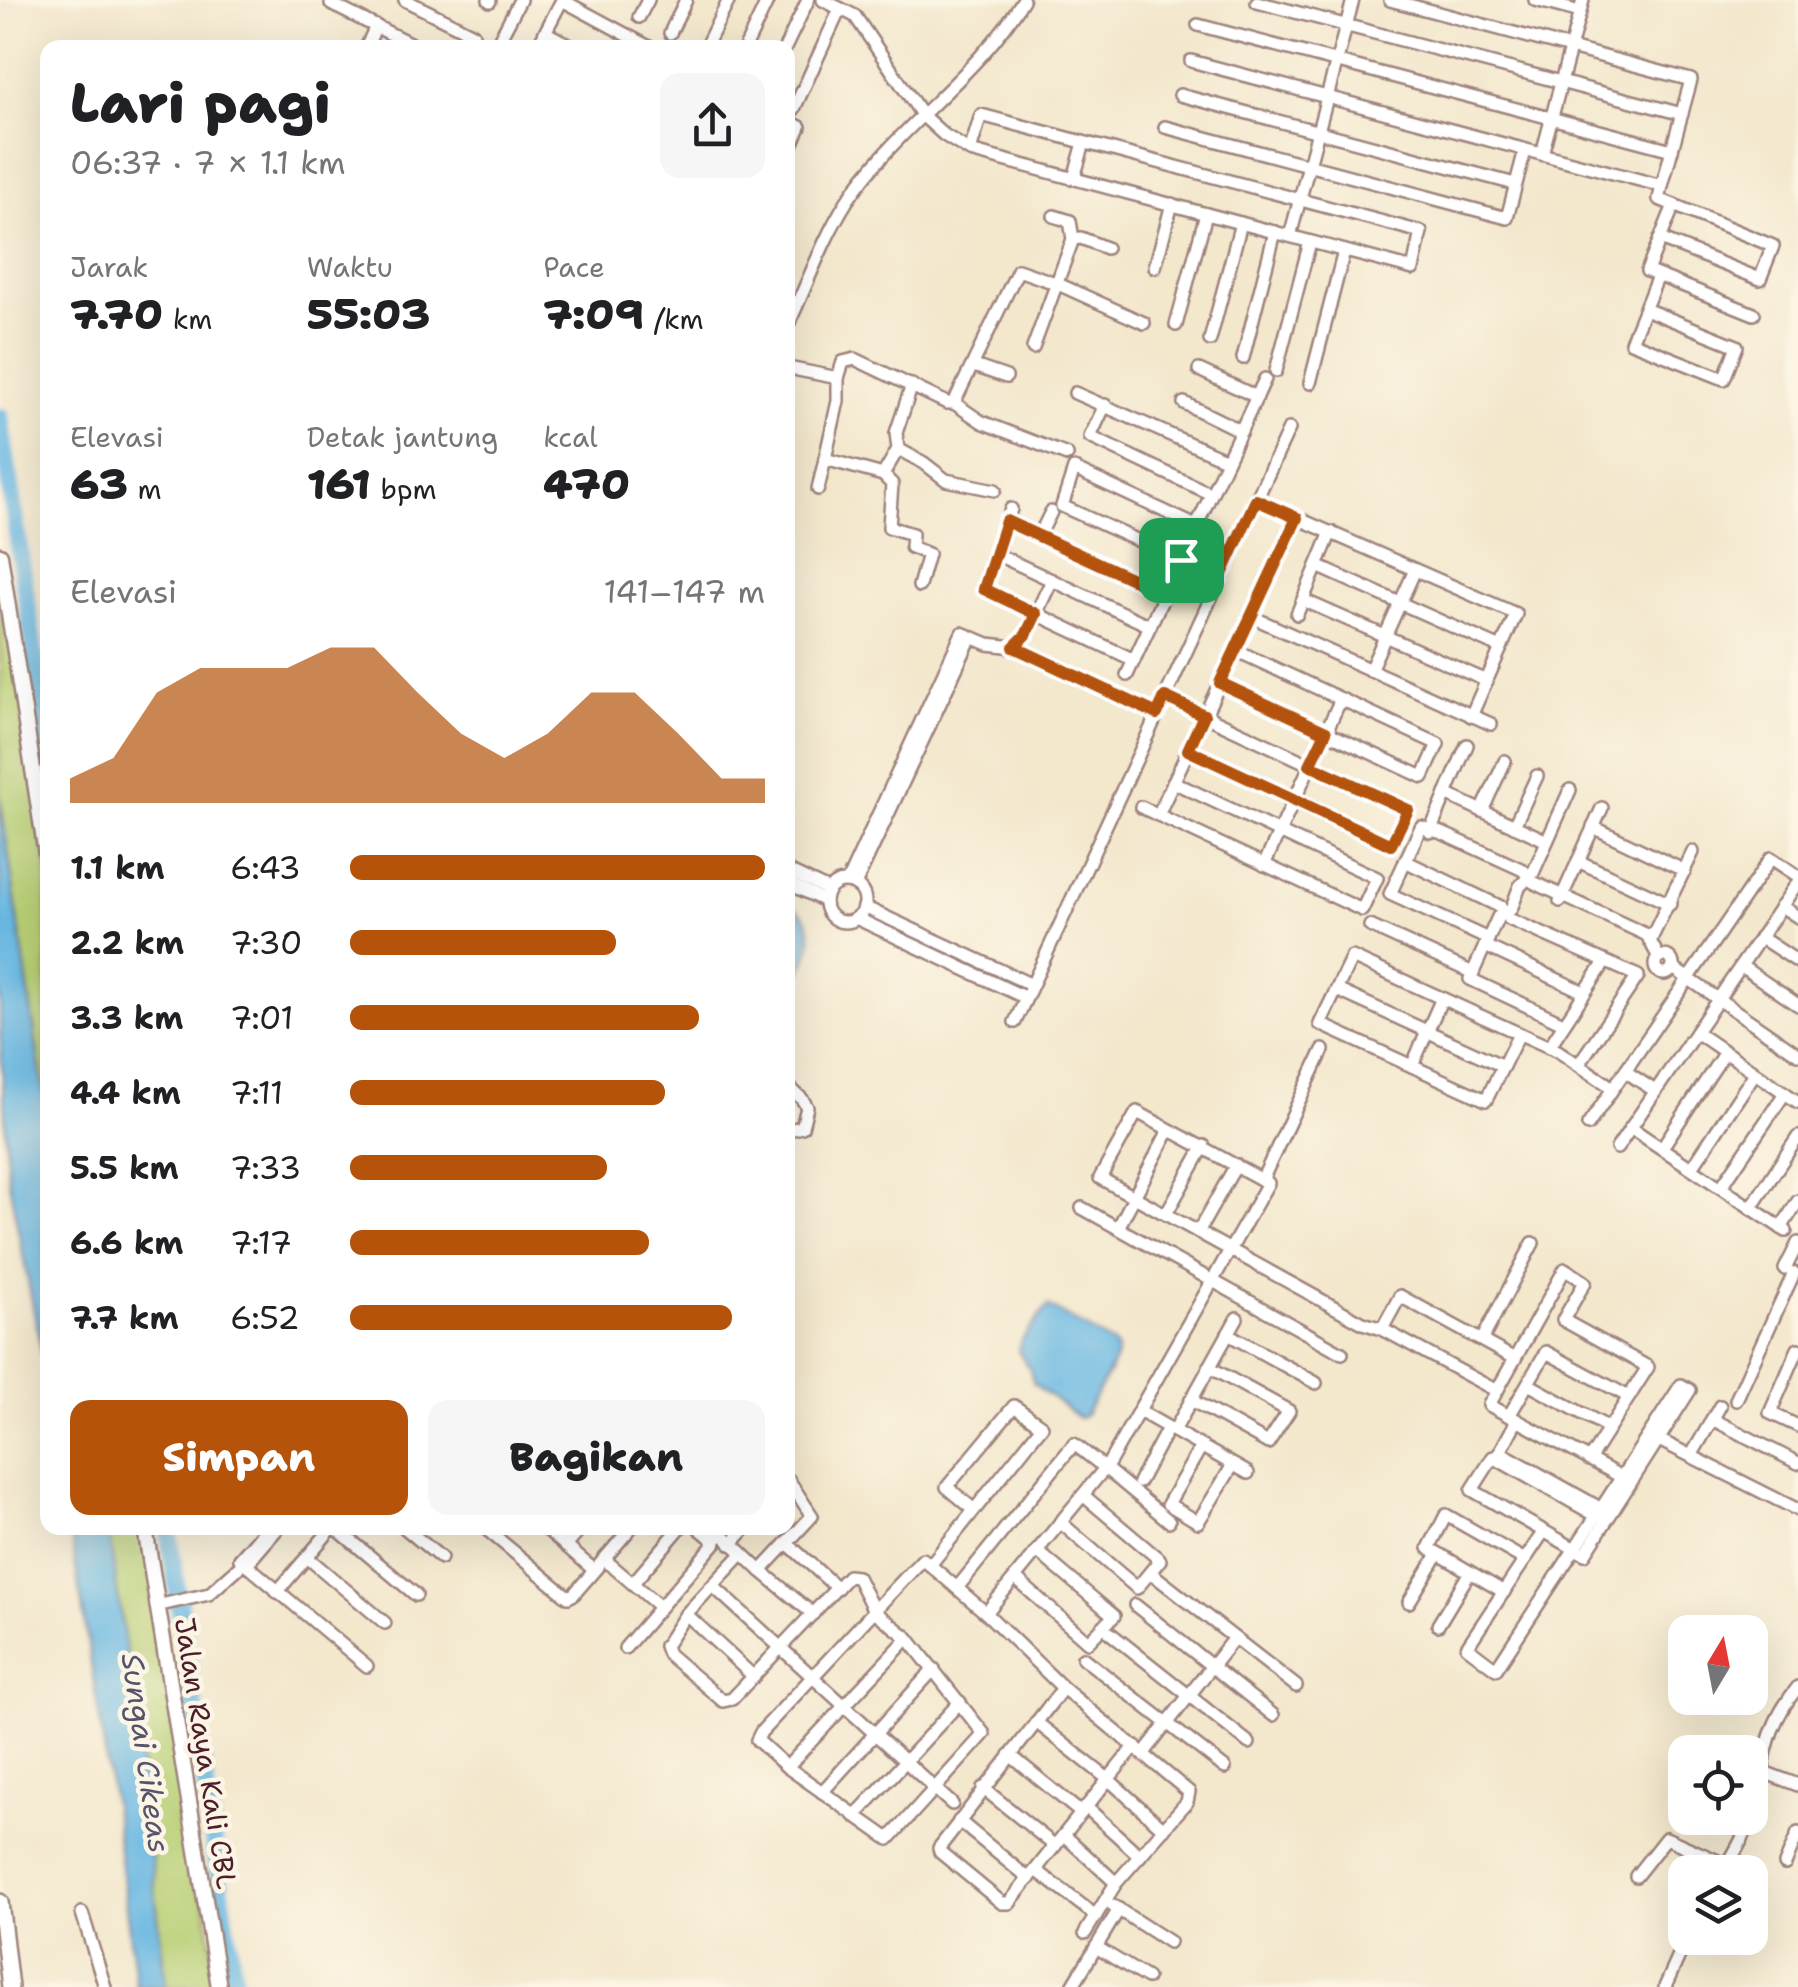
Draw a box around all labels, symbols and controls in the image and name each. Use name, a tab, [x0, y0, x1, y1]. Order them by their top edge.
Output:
text: Lari pagi	[70, 66, 331, 140]
button: share	[660, 73, 765, 178]
text: 06:37 · 7 × 1.1 km	[70, 141, 345, 184]
text: Jarak	[70, 248, 148, 286]
text: Waktu	[307, 248, 393, 286]
text: Pace	[543, 248, 605, 286]
text: 7.70	[70, 286, 163, 342]
text: 55:03	[307, 286, 430, 342]
text: 7:09	[543, 286, 644, 342]
text: km	[163, 300, 212, 338]
text: /km	[644, 300, 704, 338]
text: Elevasi	[70, 418, 164, 456]
text: Detak jantung	[307, 418, 498, 456]
text: kcal	[543, 418, 598, 456]
text: 63	[70, 456, 128, 512]
text: 161	[307, 456, 371, 512]
text: 470	[543, 456, 630, 512]
text: m	[128, 470, 162, 508]
text: bpm	[371, 470, 437, 508]
pin	[1139, 518, 1224, 603]
icon: arrive	[1154, 533, 1209, 588]
text: Elevasi	[70, 570, 177, 613]
text: 141–147 m	[603, 570, 765, 613]
text: 1.1 km	[70, 846, 165, 889]
text: 6:43	[230, 846, 301, 889]
text: 2.2 km	[70, 921, 184, 964]
text: 7:30	[230, 921, 303, 964]
text: 3.3 km	[70, 996, 183, 1039]
text: 7:01	[230, 996, 294, 1039]
text: 4.4 km	[70, 1071, 181, 1114]
text: 7:11	[230, 1071, 283, 1114]
text: 5.5 km	[70, 1146, 179, 1189]
text: 7:33	[230, 1146, 301, 1189]
text: 6.6 km	[70, 1221, 183, 1264]
text: 7:17	[230, 1221, 292, 1264]
text: 7.7 km	[70, 1296, 179, 1339]
text: 6:52	[230, 1296, 300, 1339]
button: Simpan	[70, 1400, 408, 1515]
button: Bagikan	[428, 1400, 765, 1515]
street label: Jalan Raya Kali CBL	[166, 1614, 246, 1892]
north arrow	[1668, 1615, 1768, 1715]
map controls	[1668, 1615, 1768, 1955]
water label: Sungai Cikeas	[112, 1650, 180, 1856]
button: locate	[1668, 1735, 1768, 1835]
button: layers	[1668, 1855, 1768, 1955]

